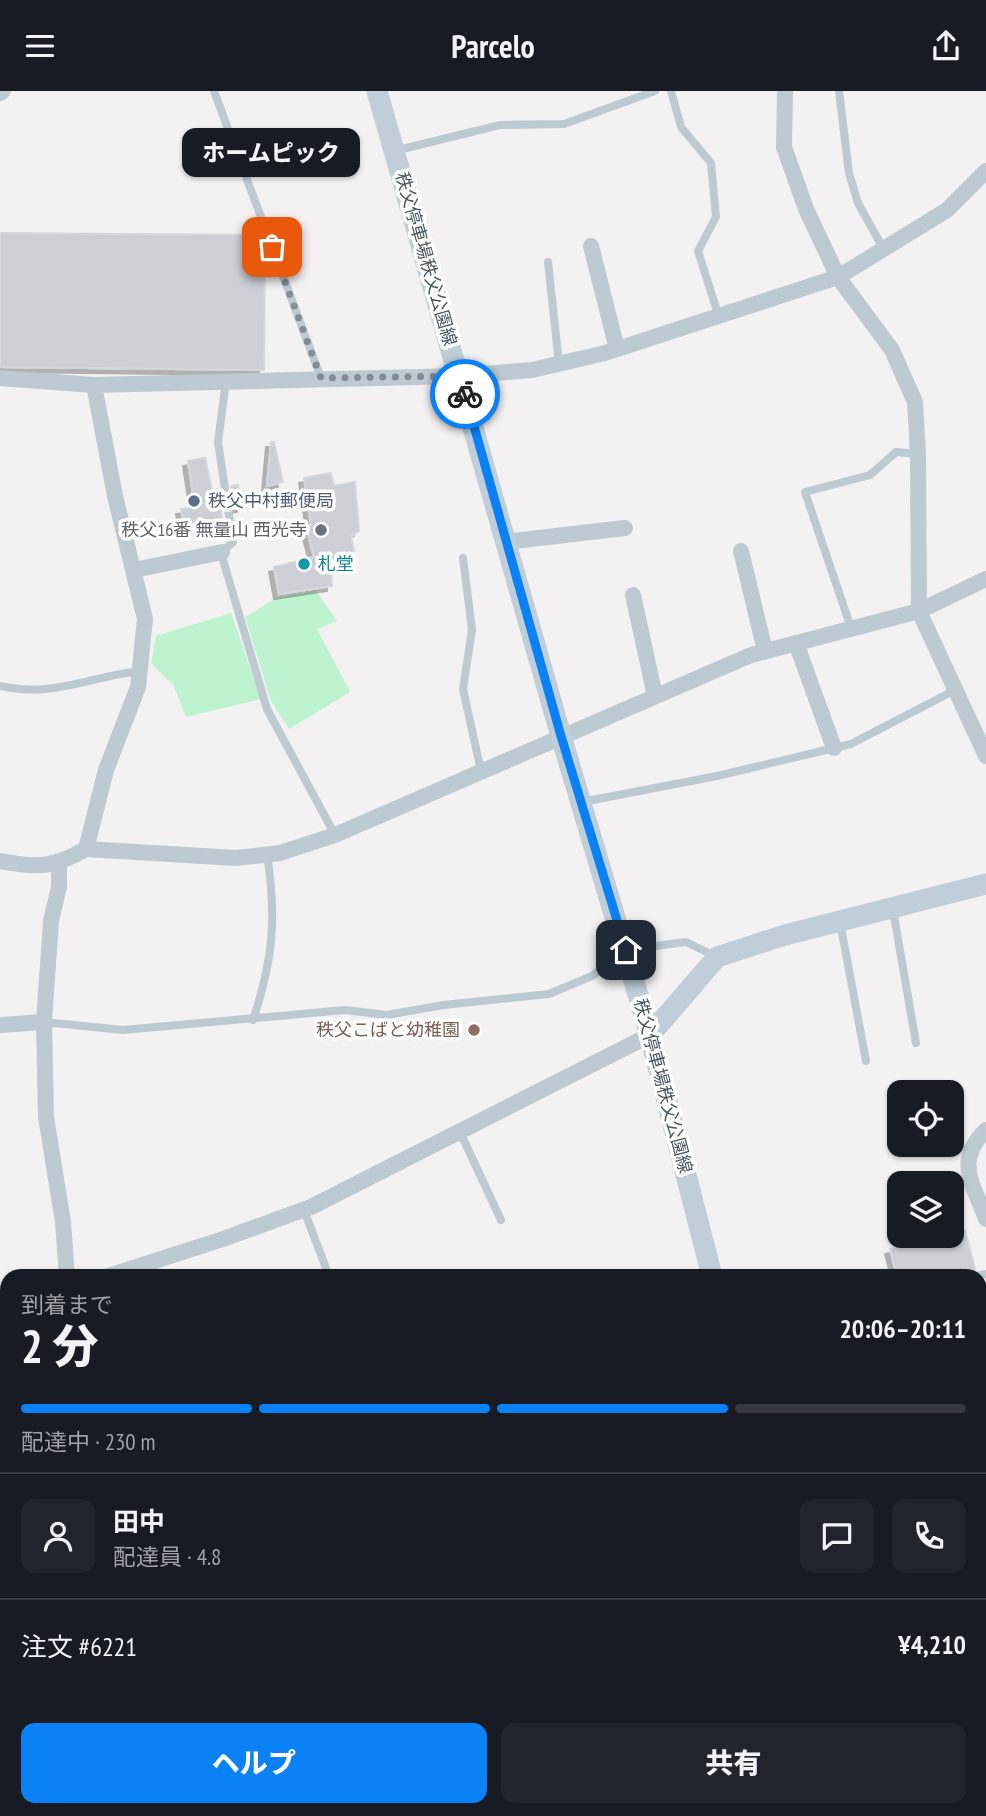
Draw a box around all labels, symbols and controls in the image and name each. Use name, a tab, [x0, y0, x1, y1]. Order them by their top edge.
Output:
text: Parcelo	[451, 25, 535, 67]
icon: menu	[21, 27, 59, 65]
icon: share	[927, 27, 965, 65]
callout: ホームピック	[183, 128, 361, 177]
text: ホームピック	[202, 138, 340, 167]
street label: 秩父停車場秩父公園線	[391, 169, 462, 349]
pin	[242, 217, 302, 277]
icon: bag	[253, 228, 291, 266]
courier	[430, 359, 500, 429]
icon: bike	[446, 375, 484, 413]
place label: 秩父中村郵便局	[208, 489, 334, 512]
marker: 秩父中村郵便局	[186, 493, 202, 509]
place label: 秩父16番 無量山 西光寺	[121, 518, 307, 541]
marker: 秩父16番 無量山 西光寺	[313, 522, 329, 538]
place label: 札堂	[318, 552, 354, 575]
marker: 札堂	[296, 556, 312, 572]
pin	[596, 920, 656, 980]
icon: home	[607, 931, 645, 969]
street label: 秩父停車場秩父公園線	[629, 996, 698, 1176]
place label: 秩父こばと幼稚園	[316, 1018, 460, 1041]
marker: 秩父こばと幼稚園	[466, 1022, 482, 1038]
map controls	[887, 1080, 964, 1248]
button: locate	[887, 1080, 964, 1157]
button: layers	[887, 1171, 964, 1248]
text: 到着まで	[21, 1290, 113, 1319]
text: 20:06–20:11	[839, 1312, 966, 1345]
text: 2 分	[21, 1316, 98, 1376]
text: 配達中 · 230 m	[21, 1427, 156, 1456]
button: person	[21, 1499, 95, 1573]
button: chat	[800, 1499, 874, 1573]
button: phone	[892, 1499, 966, 1573]
text: 田中	[113, 1505, 165, 1538]
text: 配達員 · 4.8	[113, 1542, 221, 1571]
text: ¥4,210	[898, 1628, 966, 1661]
text: 注文 #6221	[21, 1630, 137, 1663]
button: ヘルプ	[21, 1723, 487, 1803]
button: 共有	[501, 1723, 966, 1803]

